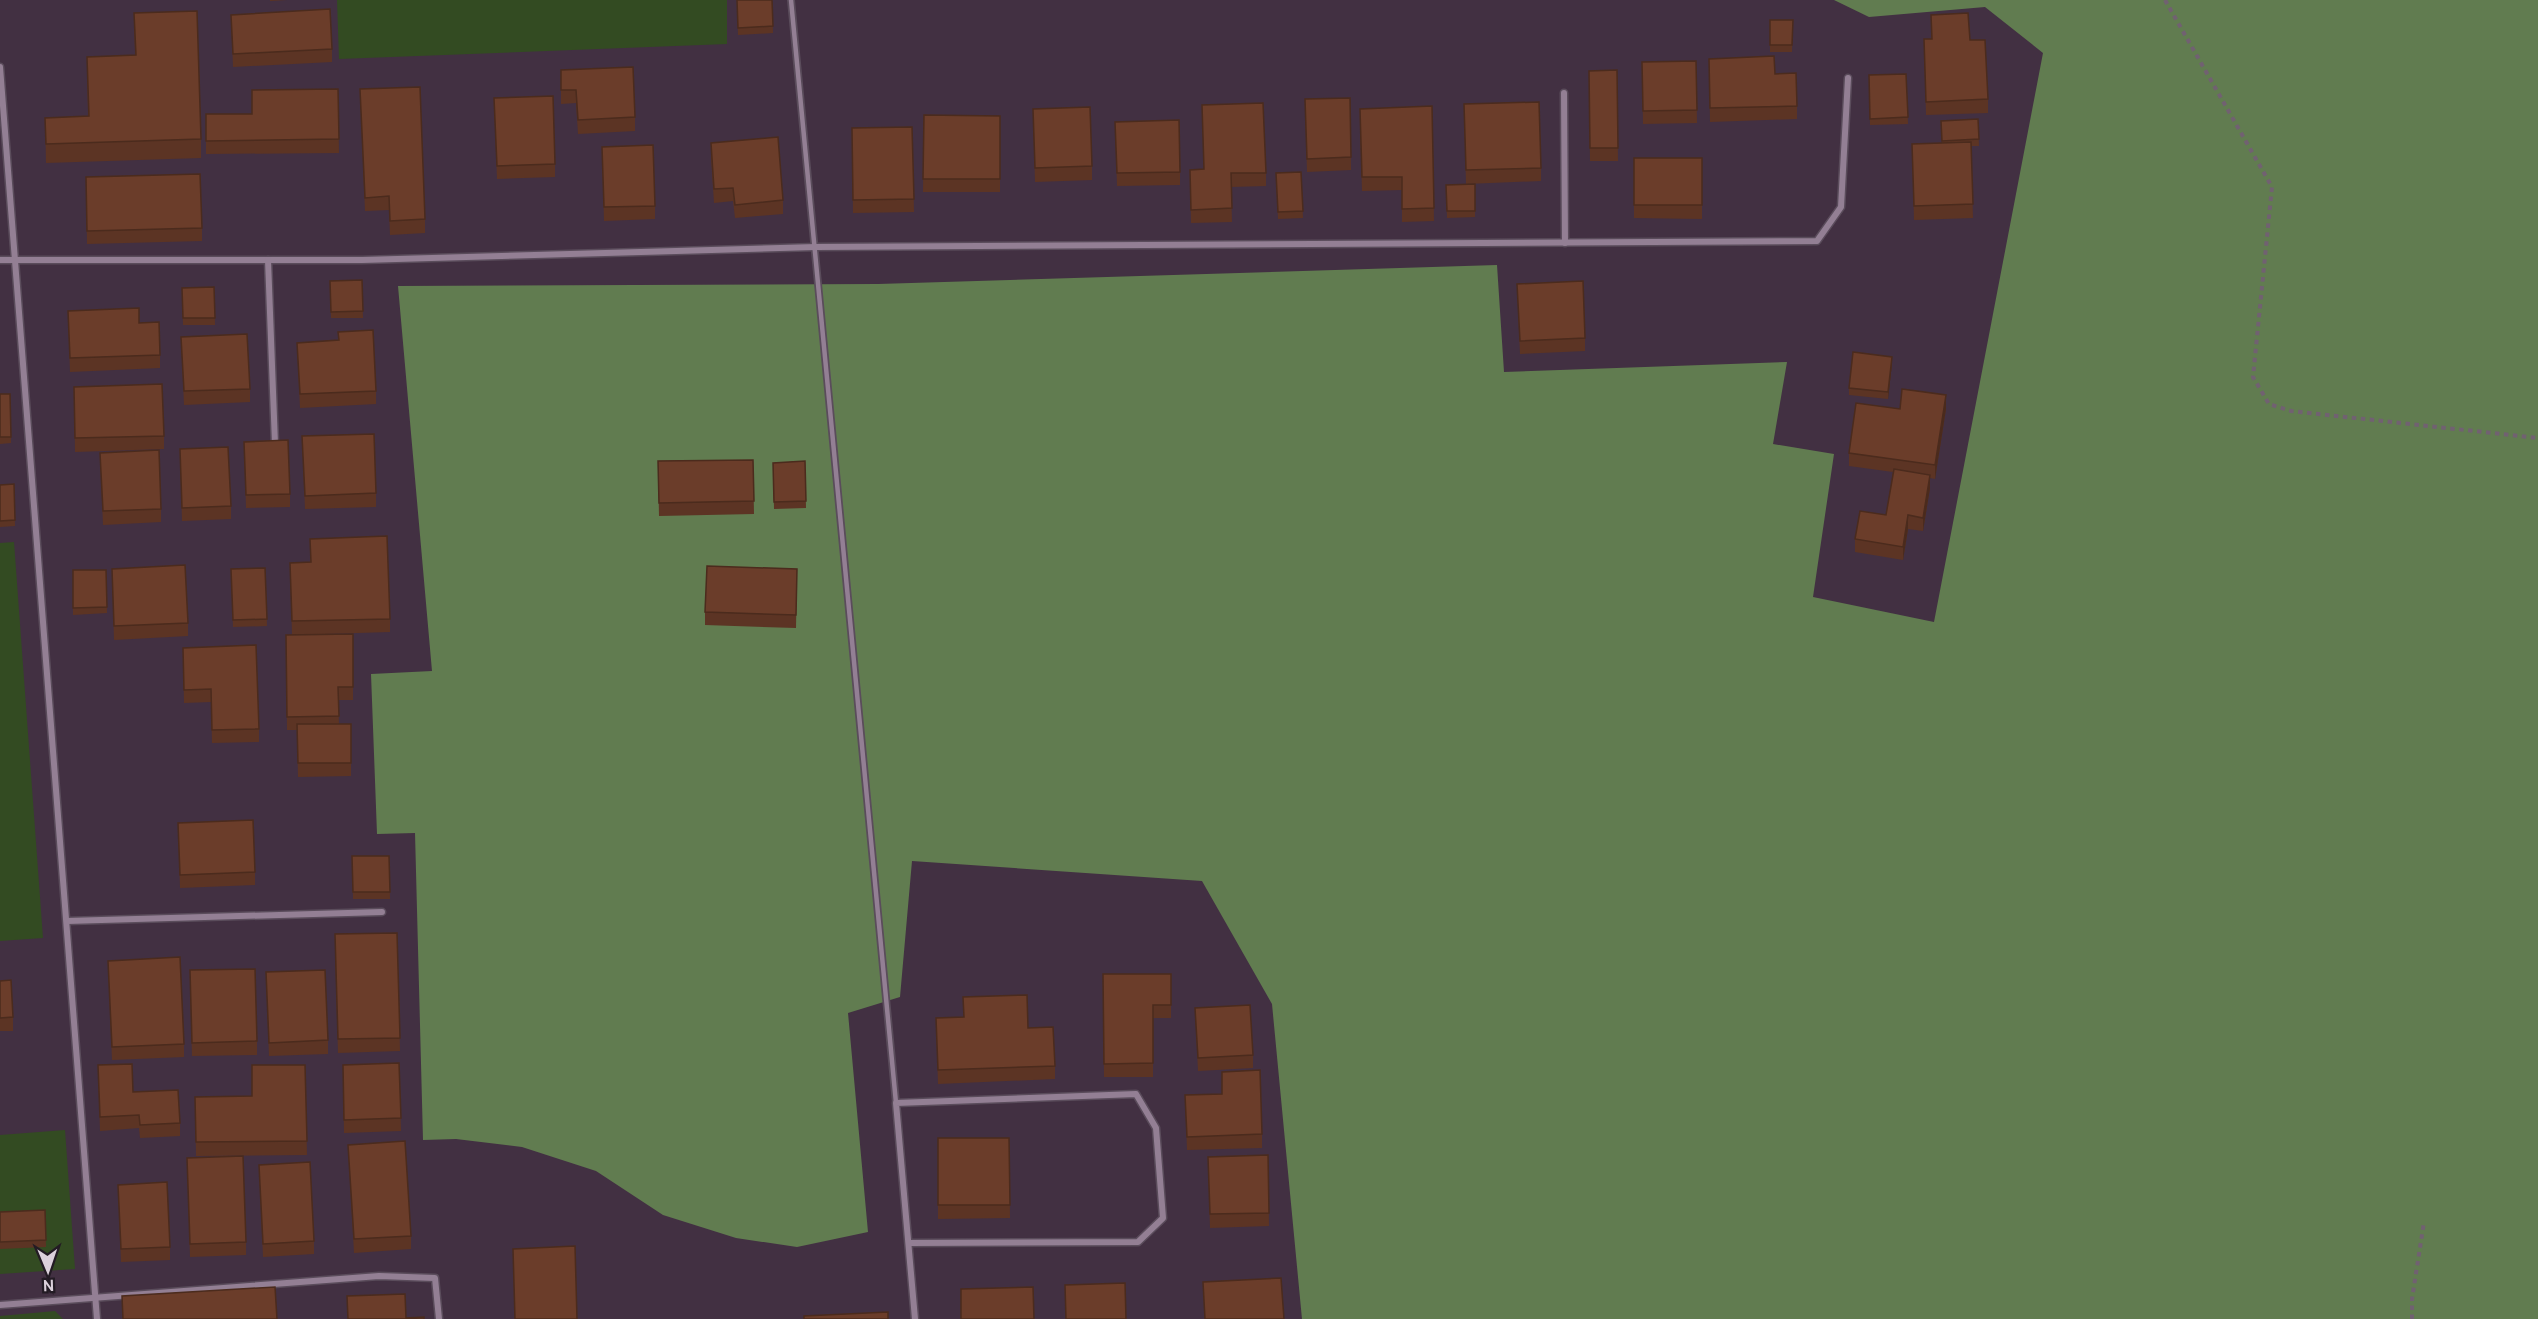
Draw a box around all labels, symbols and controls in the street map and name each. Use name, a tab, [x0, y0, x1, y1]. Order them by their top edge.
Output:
north arrow	[18, 1241, 78, 1301]
text: N	[43, 1276, 54, 1295]

